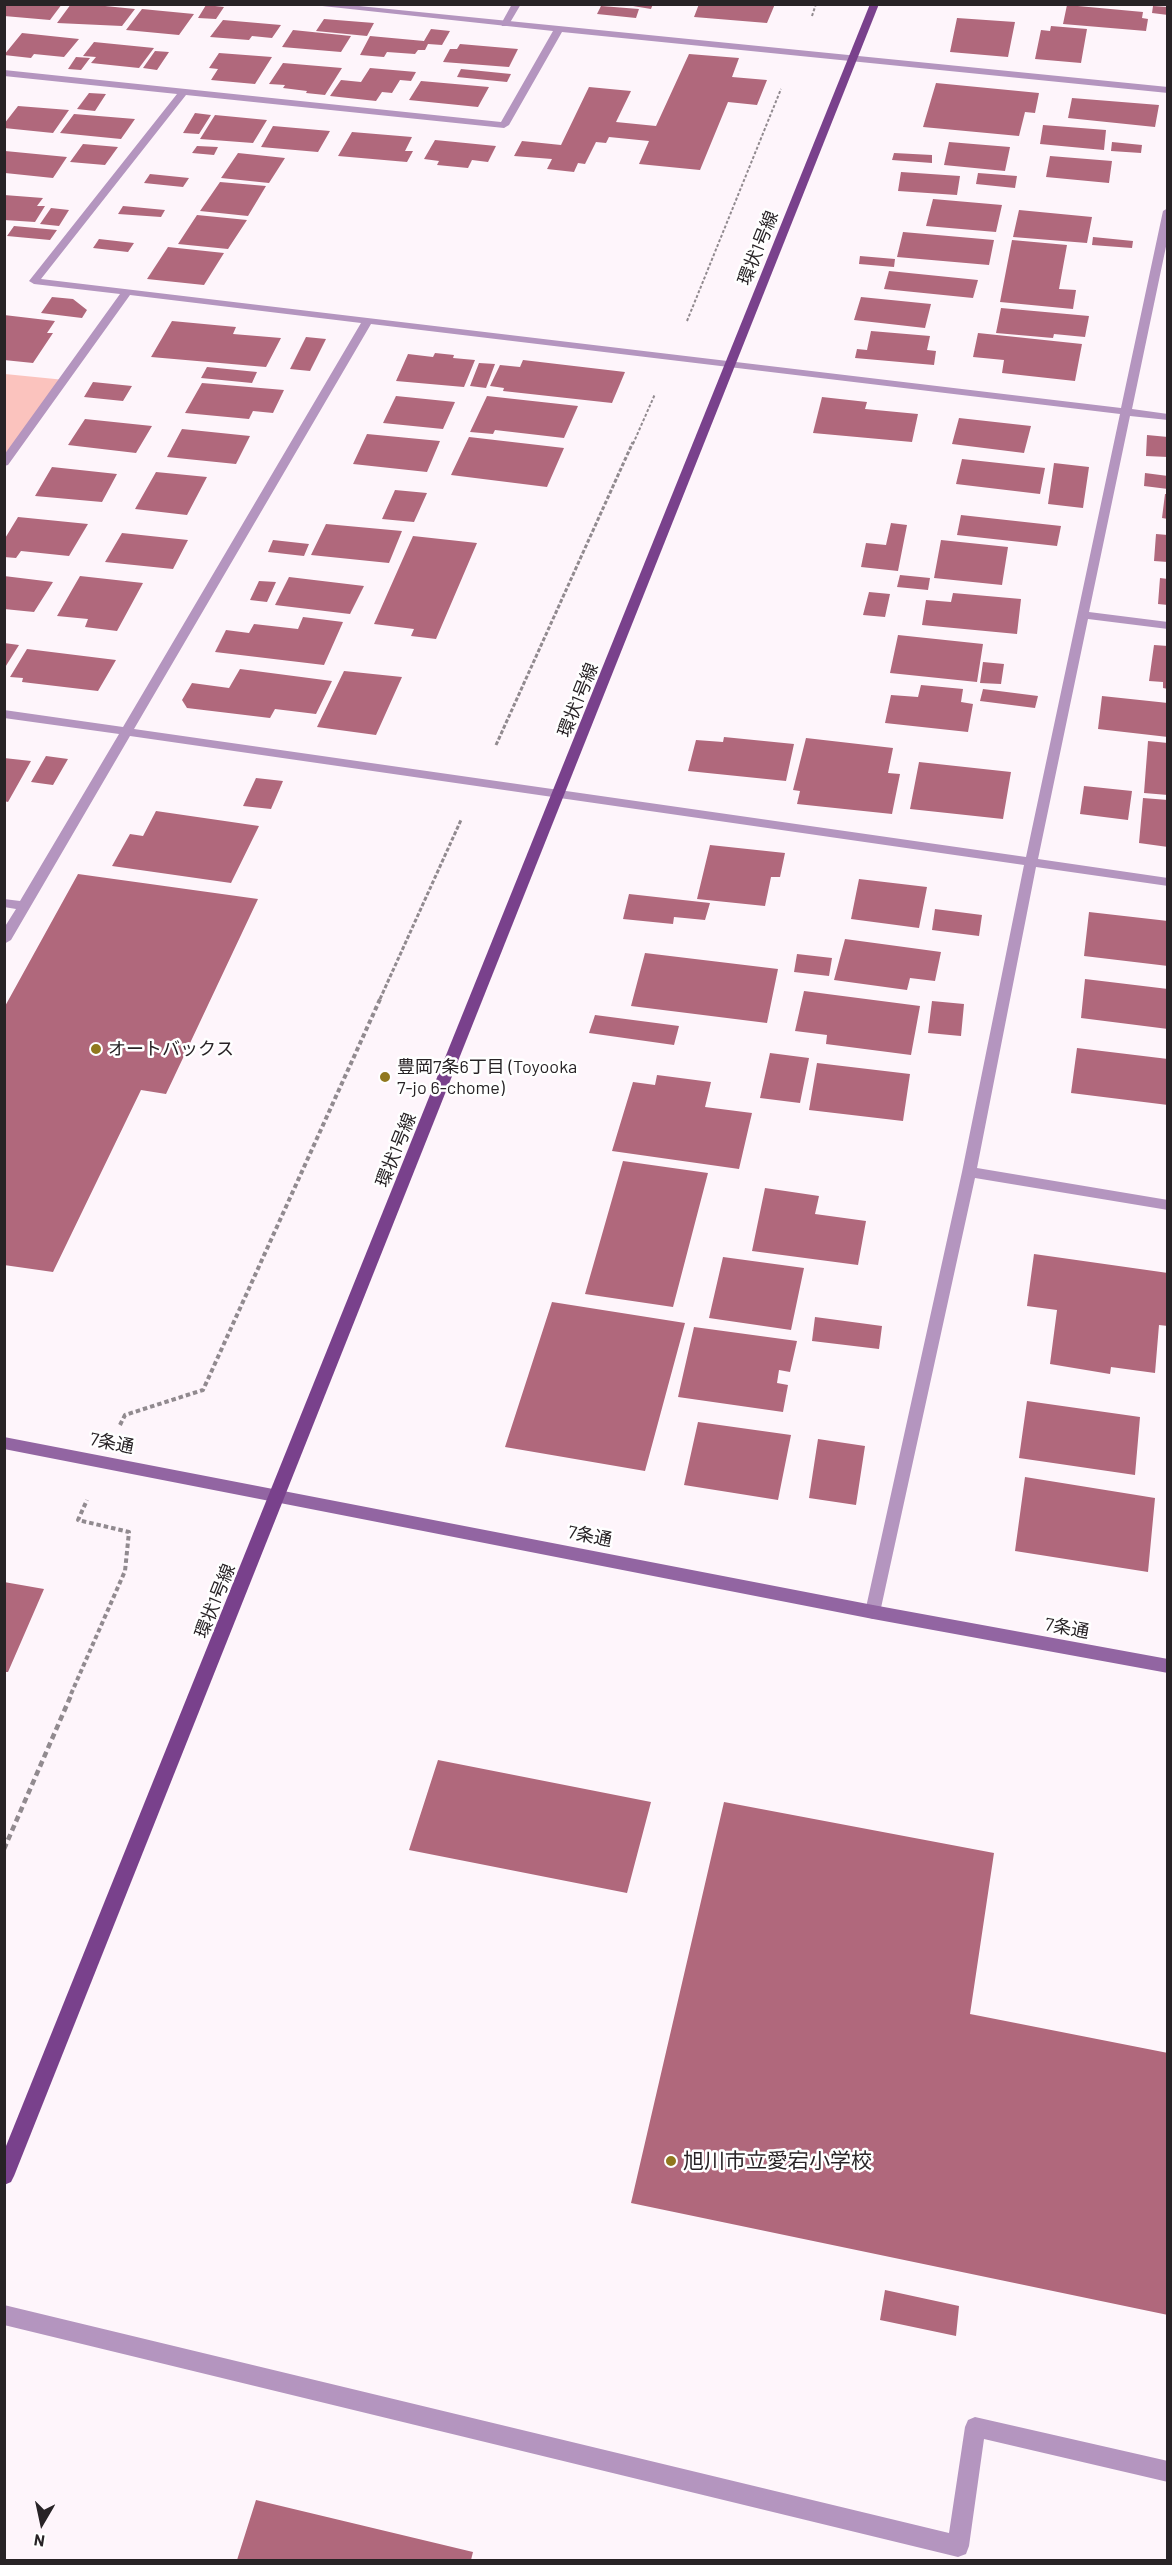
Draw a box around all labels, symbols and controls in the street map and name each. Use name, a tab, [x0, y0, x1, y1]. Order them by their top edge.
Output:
street label: 環状1号線	[733, 208, 783, 288]
street label: 環状1号線	[553, 660, 603, 740]
place label: オートバックス	[108, 1038, 234, 1060]
marker: オートバックス	[89, 1042, 103, 1056]
place label: 豊岡7条6丁目 (Toyooka 7-jo 6-chome)	[397, 1056, 577, 1098]
marker: 豊岡7条6丁目 (Toyooka 7-jo 6-chome)	[378, 1070, 392, 1084]
street label: 環状1号線	[371, 1110, 421, 1190]
street label: 7条通	[88, 1428, 136, 1458]
street label: 7条通	[566, 1521, 614, 1551]
street label: 環状1号線	[190, 1561, 240, 1641]
street label: 7条通	[1043, 1613, 1091, 1643]
place label: 旭川市立愛宕小学校	[683, 2148, 872, 2174]
marker: 旭川市立愛宕小学校	[664, 2154, 678, 2168]
north arrow	[12, 2493, 72, 2553]
text: N	[32, 2531, 46, 2551]

